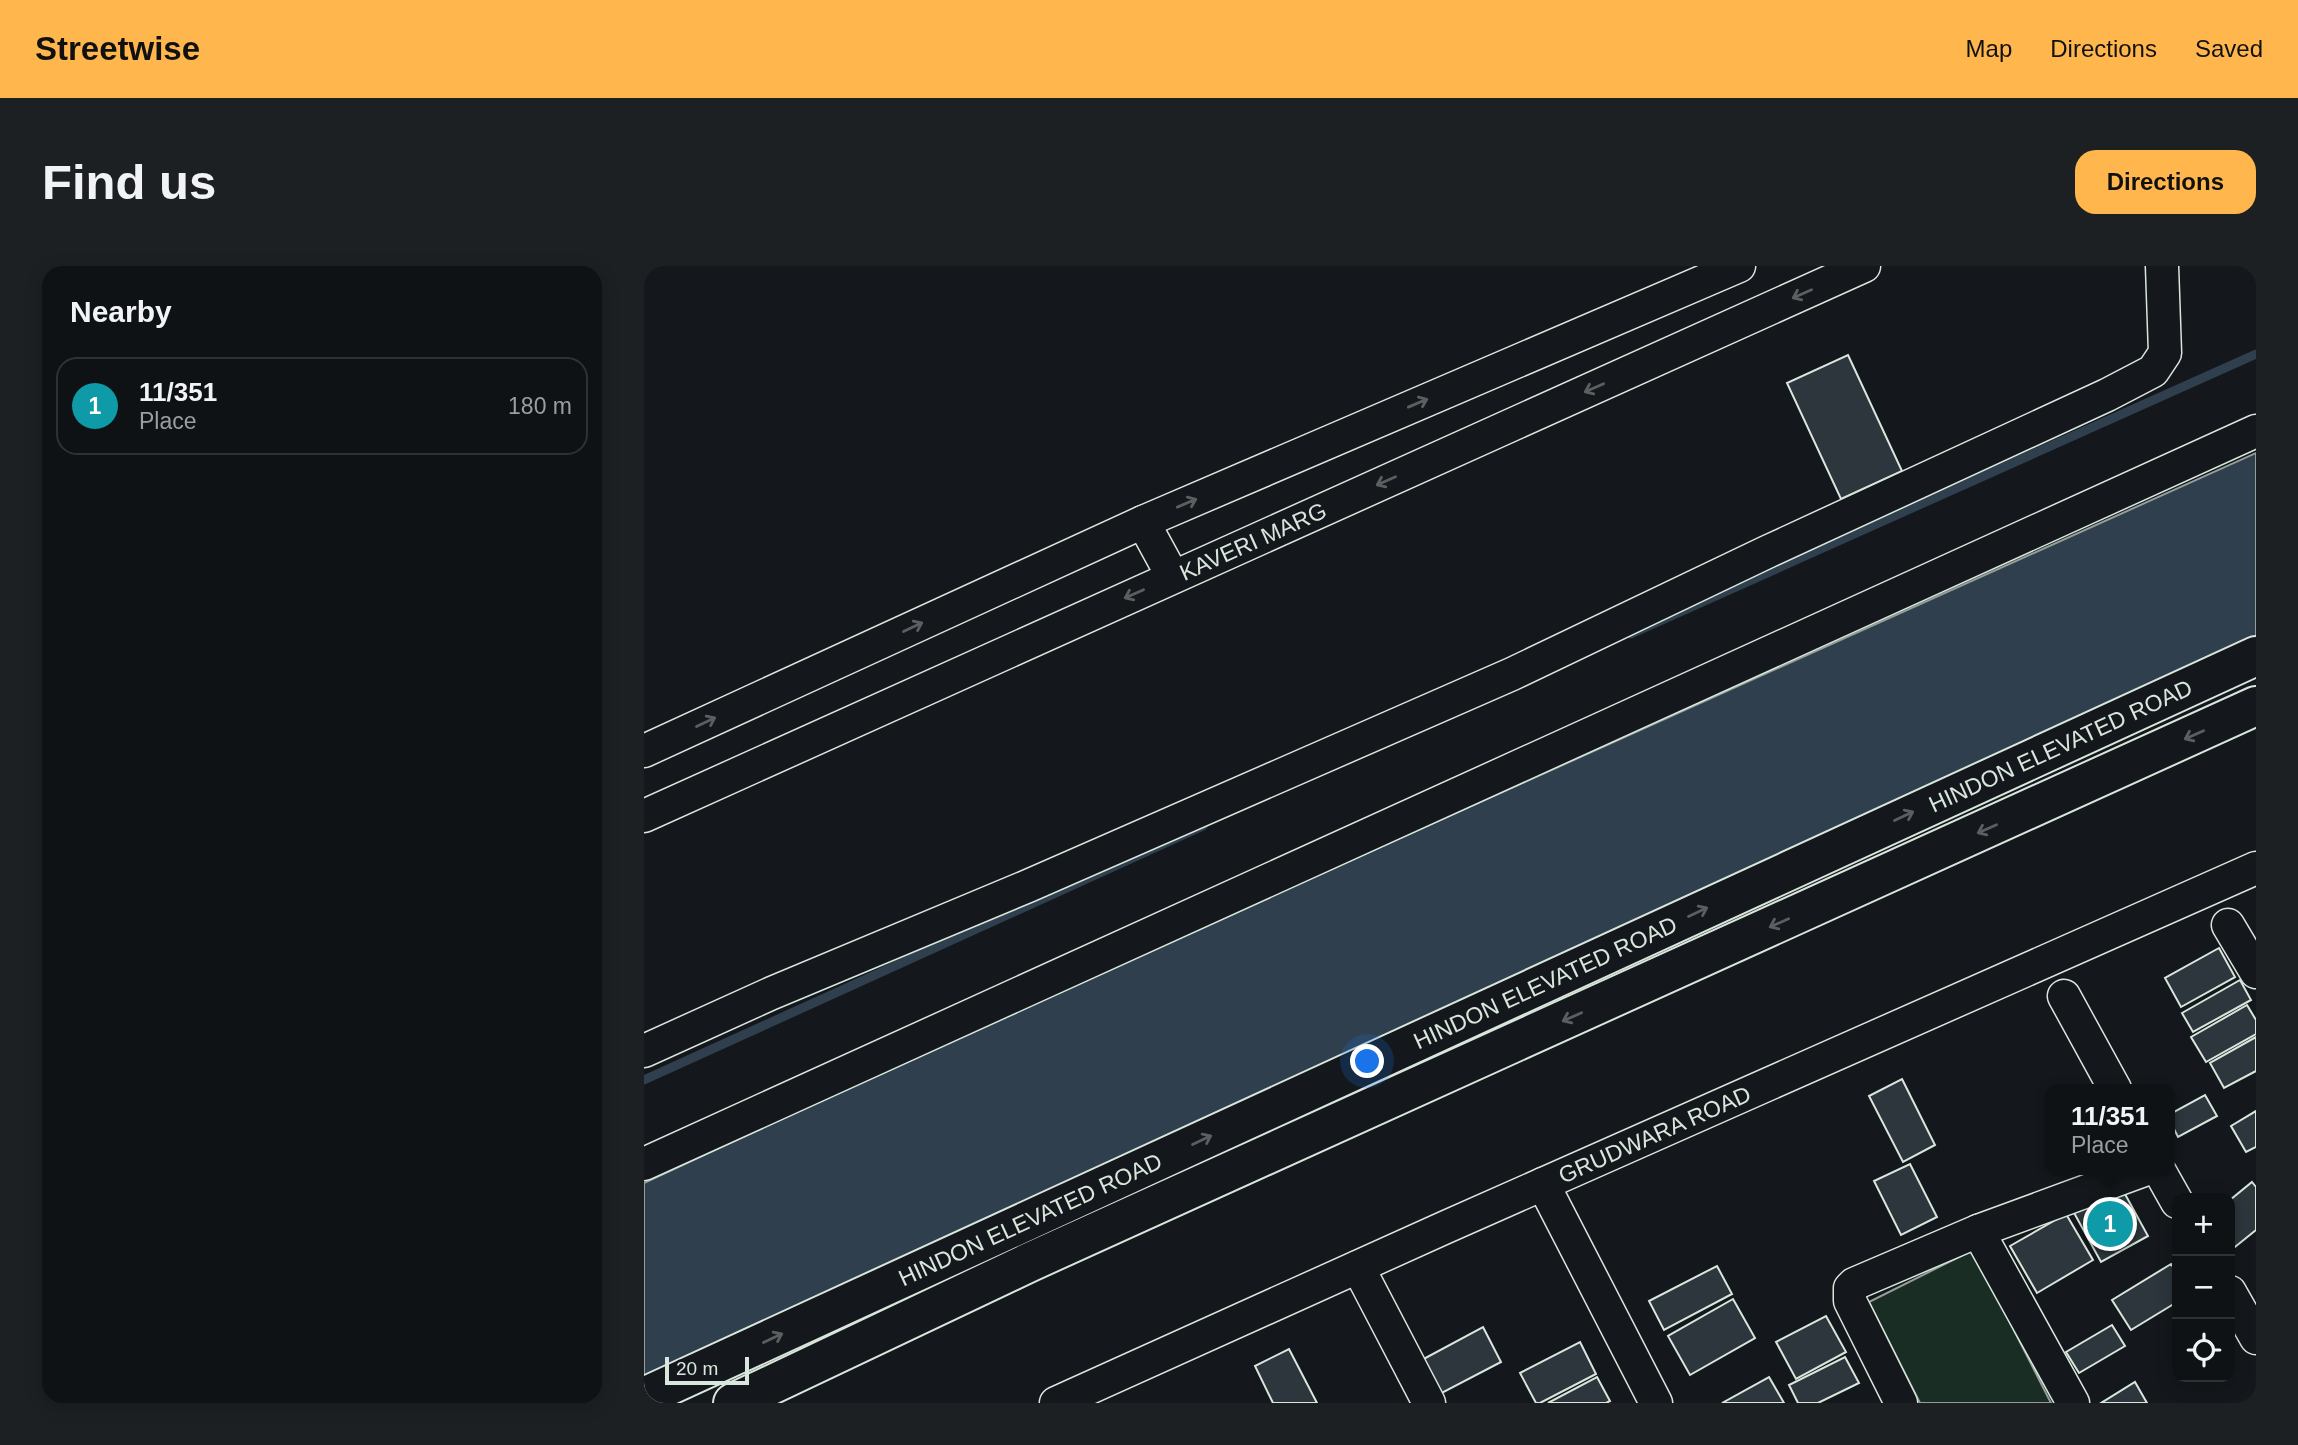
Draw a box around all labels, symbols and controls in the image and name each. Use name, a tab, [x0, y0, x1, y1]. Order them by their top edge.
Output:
text: Streetwise	[35, 30, 200, 67]
text: Map	[1966, 35, 2012, 62]
text: Directions	[2050, 35, 2157, 62]
text: Saved	[2195, 35, 2263, 62]
button: Directions	[2075, 150, 2256, 214]
text: Find us	[42, 155, 216, 209]
one-way arrow	[1791, 288, 1813, 301]
text: Nearby	[70, 295, 172, 328]
text: 11/351	[139, 377, 217, 407]
one-way arrow	[1584, 382, 1605, 395]
text: 1	[89, 393, 101, 419]
text: 180 m	[508, 393, 572, 419]
one-way arrow	[1407, 396, 1429, 409]
text: Place	[139, 408, 197, 434]
one-way arrow	[1376, 475, 1398, 488]
one-way arrow	[1176, 496, 1197, 509]
street label: KAVERI MARG	[1176, 497, 1330, 586]
one-way arrow	[1124, 588, 1145, 601]
one-way arrow	[902, 620, 923, 633]
street label: HINDON ELEVATED ROAD	[1925, 674, 2196, 818]
one-way arrow	[695, 715, 716, 728]
one-way arrow	[2184, 729, 2205, 742]
one-way arrow	[1894, 809, 1915, 822]
one-way arrow	[1976, 823, 1998, 836]
one-way arrow	[1687, 904, 1708, 918]
street label: HINDON ELEVATED ROAD	[1410, 911, 1681, 1054]
one-way arrow	[1769, 917, 1791, 930]
one-way arrow	[1562, 1010, 1583, 1024]
your location	[1350, 1044, 1384, 1078]
street label: GRUDWARA ROAD	[1554, 1081, 1755, 1188]
popup	[2045, 1084, 2175, 1175]
text: 11/351	[2071, 1101, 2149, 1131]
text: Place	[2071, 1132, 2129, 1158]
one-way arrow	[1191, 1133, 1212, 1146]
street label: HINDON ELEVATED ROAD	[894, 1148, 1166, 1291]
map controls	[2172, 1193, 2235, 1382]
button: +	[2172, 1193, 2235, 1256]
pin: 1	[2087, 1198, 2133, 1250]
button: −	[2172, 1256, 2235, 1319]
button: locate	[2172, 1319, 2235, 1382]
one-way arrow	[762, 1331, 783, 1344]
scale bar	[665, 1354, 749, 1386]
text: 20 m	[676, 1358, 718, 1379]

